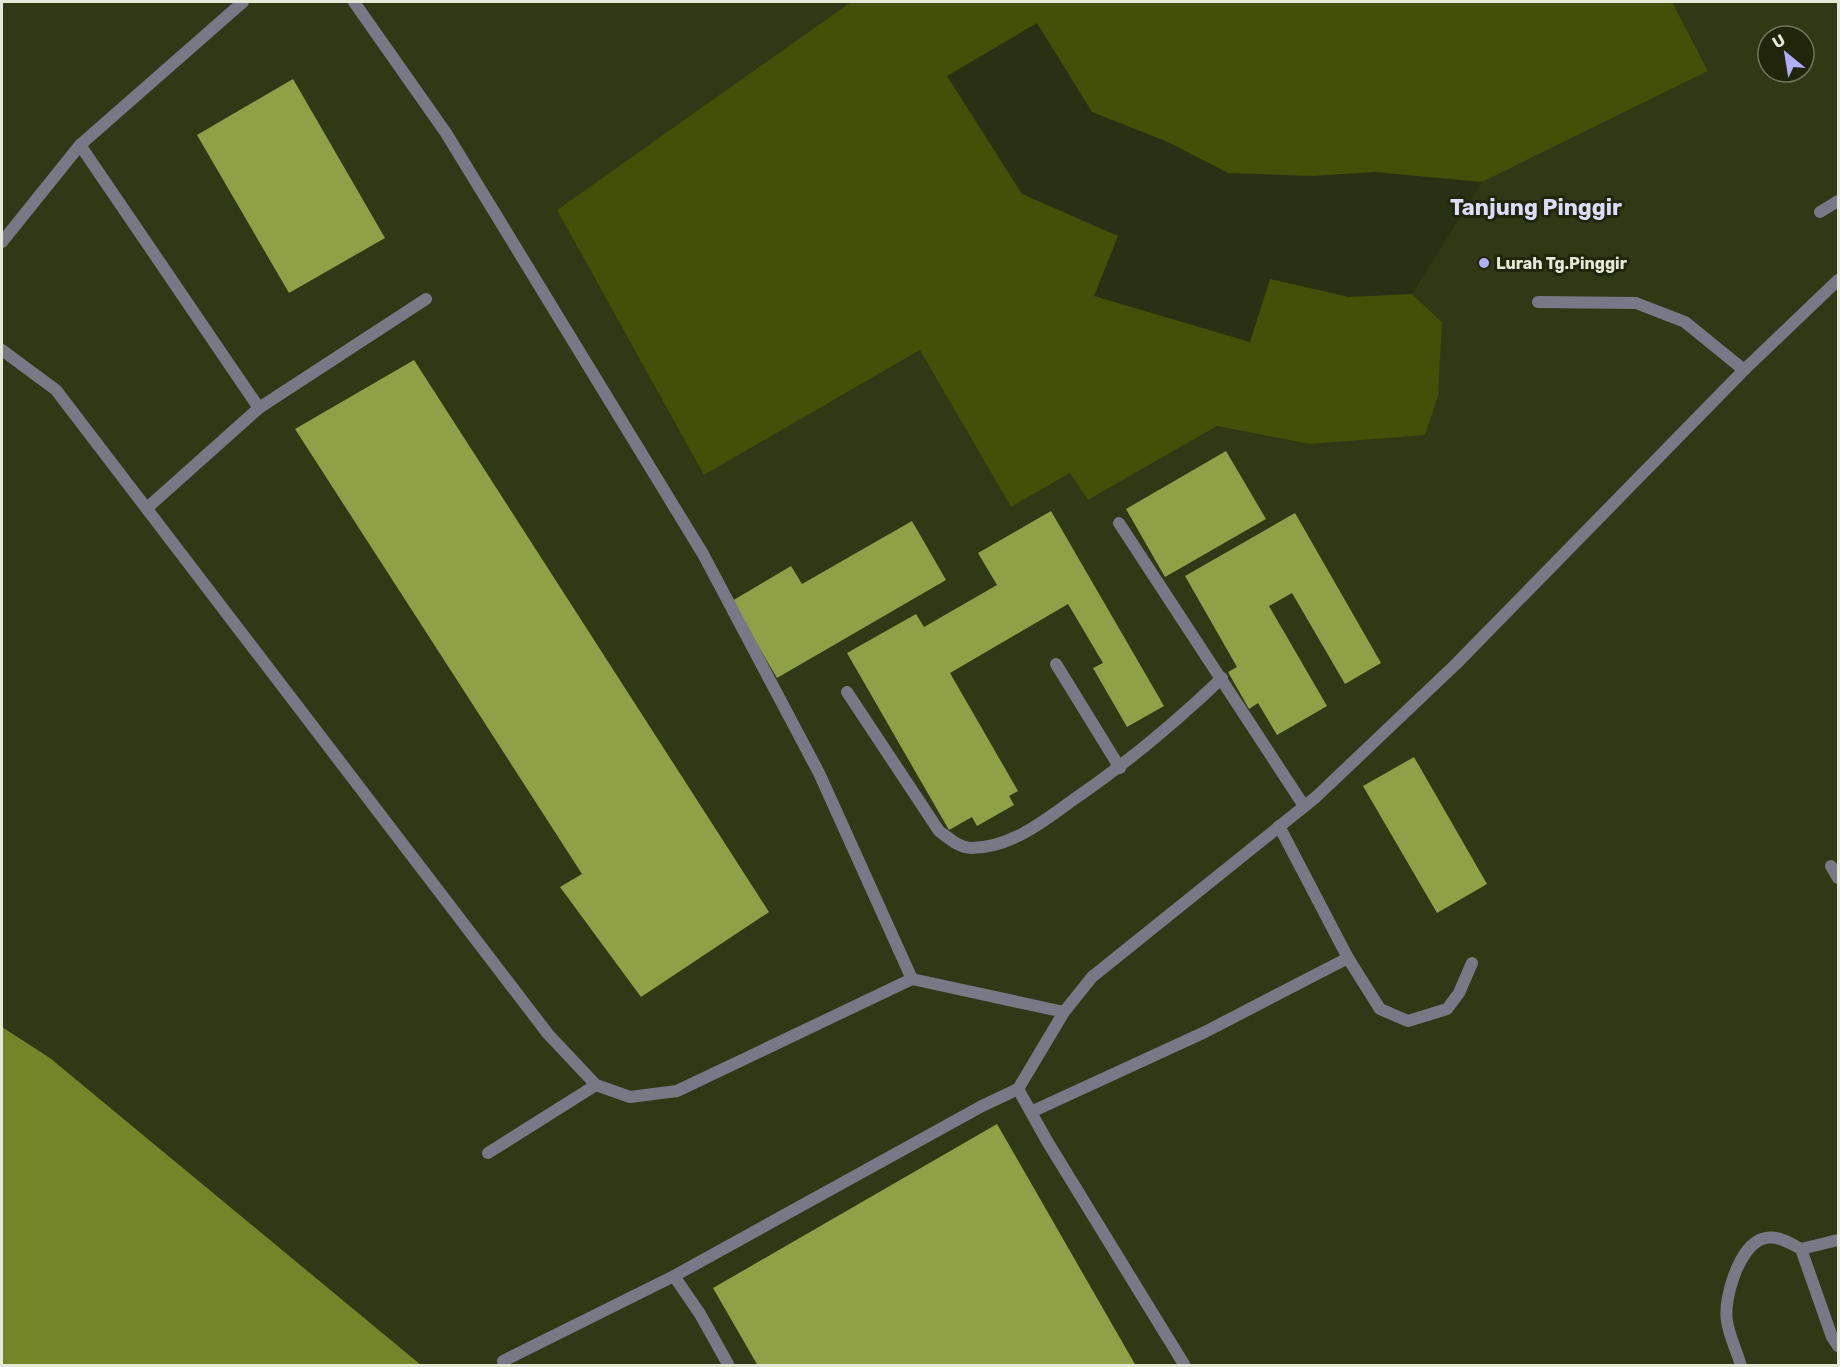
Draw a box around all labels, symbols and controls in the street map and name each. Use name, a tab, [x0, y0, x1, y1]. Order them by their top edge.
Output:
north arrow	[1756, 24, 1816, 84]
text: U	[1769, 30, 1789, 53]
district label: Tanjung Pinggir	[1450, 194, 1622, 221]
place label: Lurah Tg.Pinggir	[1496, 254, 1628, 273]
marker: Lurah Tg.Pinggir	[1477, 256, 1491, 270]

